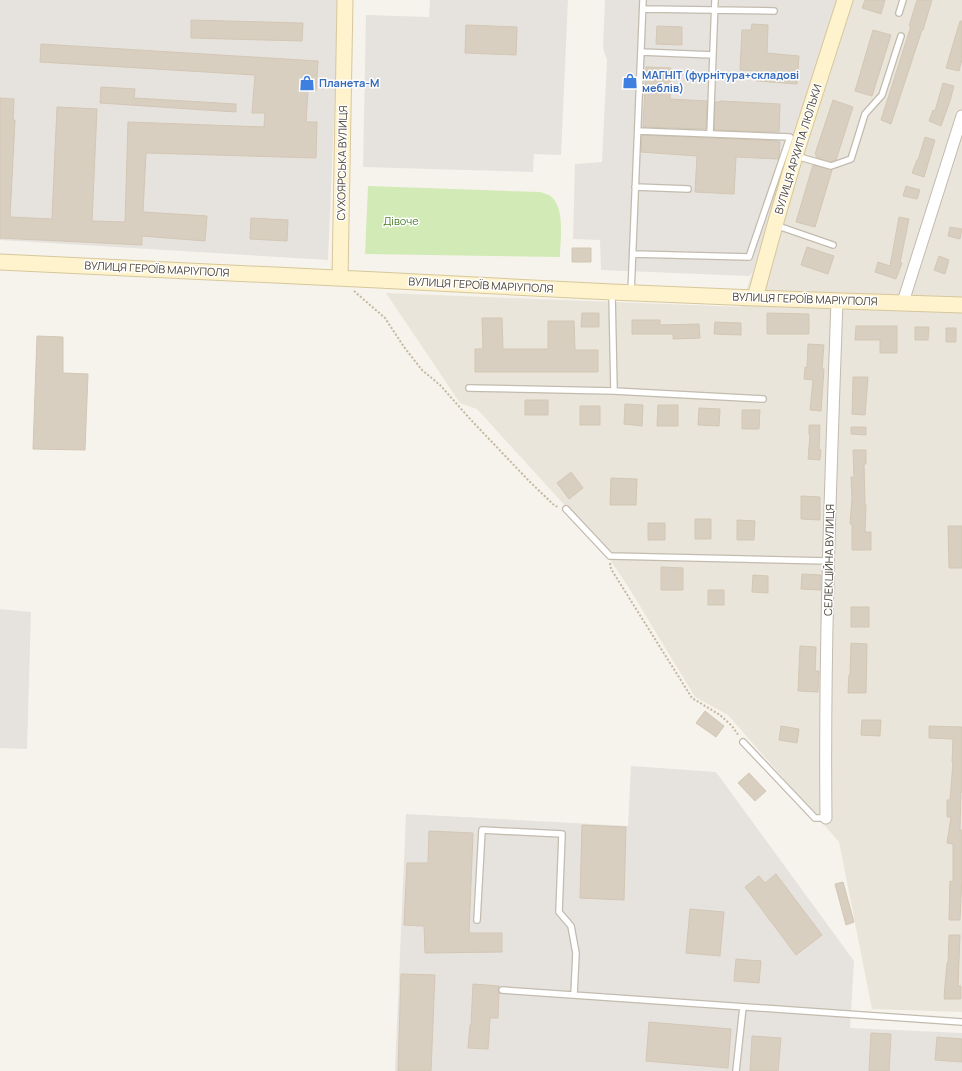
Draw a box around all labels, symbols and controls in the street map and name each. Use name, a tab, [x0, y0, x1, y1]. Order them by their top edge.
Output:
place label: МАГНІТ (фурнітура+складові меблів)	[642, 67, 799, 95]
shop icon: МАГНІТ (фурнітура+складові меблів)	[621, 72, 639, 90]
shop icon: Планета-М	[298, 74, 316, 92]
place label: Планета-М	[319, 75, 379, 90]
street label: ВУЛИЦЯ АРХИПА ЛЮЛЬКИ	[771, 82, 824, 216]
street label: СУХОЯРСЬКА ВУЛИЦЯ	[333, 105, 350, 221]
park label: Дівоче	[383, 213, 419, 228]
street label: ВУЛИЦЯ ГЕРОЇВ МАРІУПОЛЯ	[84, 257, 230, 280]
street label: ВУЛИЦЯ ГЕРОЇВ МАРІУПОЛЯ	[408, 273, 554, 296]
street label: ВУЛИЦЯ ГЕРОЇВ МАРІУПОЛЯ	[732, 288, 878, 309]
street label: СЕЛЕКЦІЙНА ВУЛИЦЯ	[820, 504, 837, 616]

